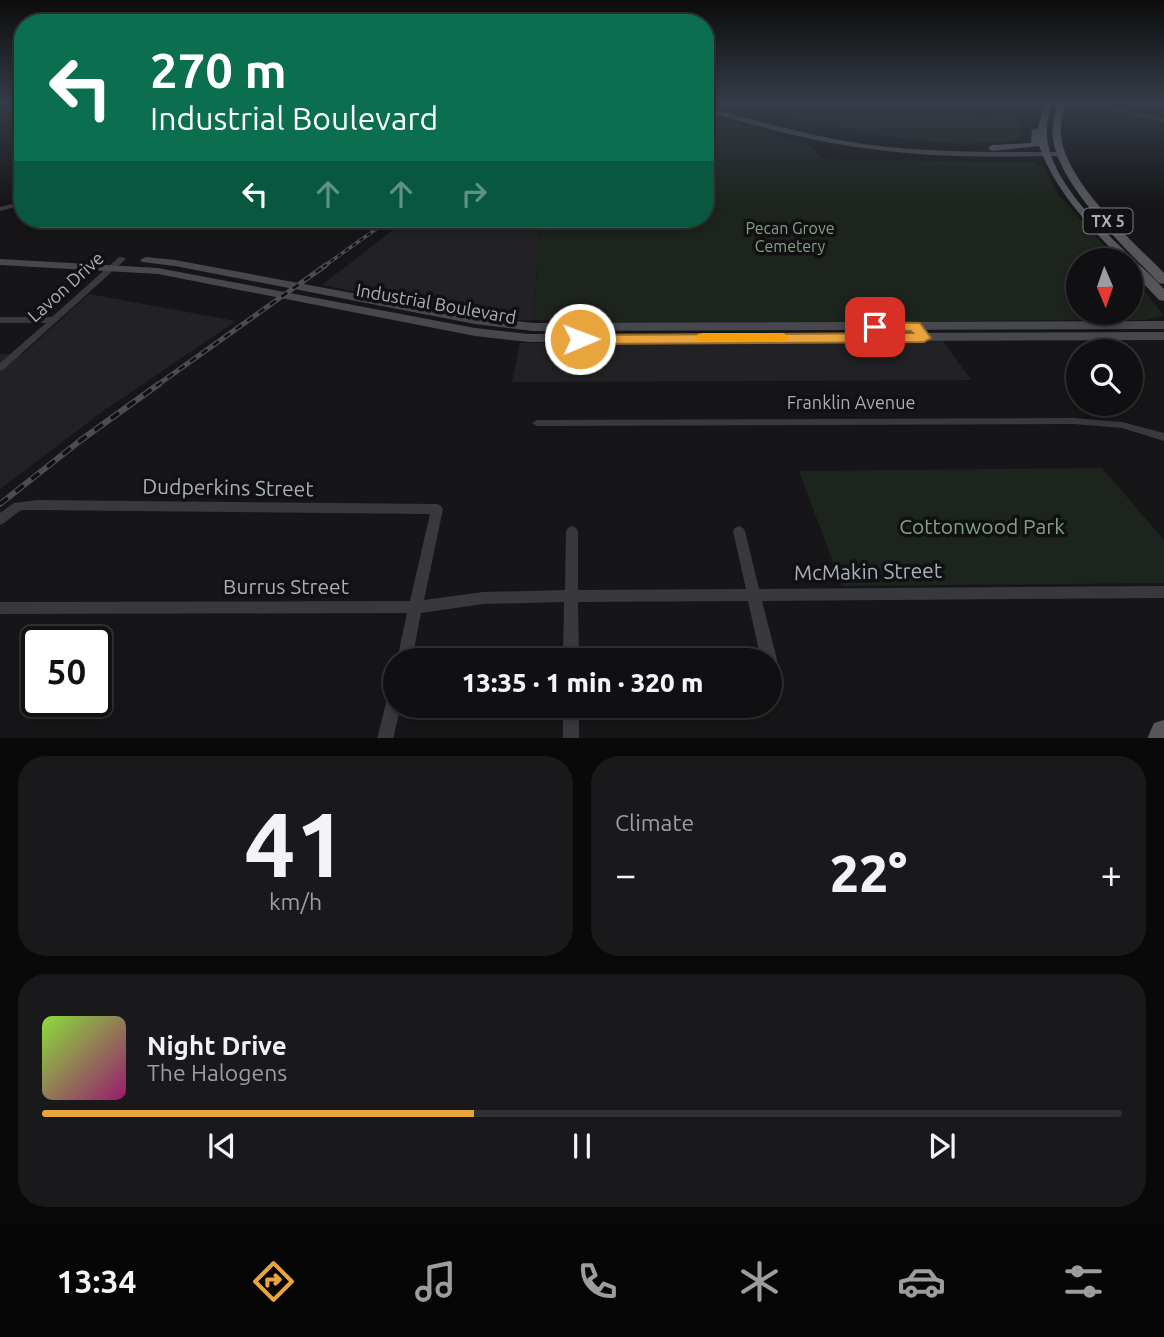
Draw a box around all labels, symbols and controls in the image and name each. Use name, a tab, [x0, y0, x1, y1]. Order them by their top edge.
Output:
icon: left	[35, 42, 126, 133]
text: 270 m	[150, 42, 287, 97]
text: Industrial Boulevard	[150, 100, 438, 136]
icon: left	[236, 175, 274, 213]
icon: ahead	[309, 175, 347, 213]
icon: ahead	[382, 175, 420, 213]
icon: right	[455, 175, 493, 213]
road number: TX 5	[1084, 209, 1132, 234]
park label: Pecan Grove Cemetery	[745, 219, 835, 255]
street label: Lavon Drive	[23, 247, 107, 325]
north arrow	[1066, 248, 1143, 326]
map controls	[1066, 248, 1143, 416]
street label: Industrial Boulevard	[355, 279, 518, 327]
pin	[845, 297, 905, 357]
position arrow	[543, 302, 617, 376]
icon: arrive	[856, 308, 894, 346]
button: search	[1066, 339, 1143, 416]
street label: Franklin Avenue	[787, 392, 915, 412]
street label: Dudperkins Street	[142, 474, 314, 500]
park label: Cottonwood Park	[899, 514, 1065, 538]
street label: McMakin Street	[794, 558, 942, 584]
street label: Burrus Street	[223, 574, 349, 598]
speed limit sign: 50	[21, 626, 112, 717]
text: 13:35 · 1 min · 320 m	[462, 668, 703, 697]
text: 41	[244, 792, 347, 894]
text: Climate	[615, 810, 694, 835]
text: 22°	[830, 844, 907, 902]
text: −	[615, 853, 636, 895]
text: +	[1101, 853, 1122, 895]
text: km/h	[269, 889, 322, 914]
text: Night Drive	[147, 1031, 287, 1060]
text: The Halogens	[147, 1060, 287, 1085]
icon: previous	[203, 1127, 241, 1165]
icon: pause	[563, 1127, 601, 1165]
icon: next	[923, 1127, 961, 1165]
icon: directions	[249, 1257, 298, 1306]
icon: music	[411, 1257, 460, 1306]
icon: phone	[573, 1257, 622, 1306]
icon: climate	[735, 1257, 784, 1306]
icon: car	[897, 1257, 946, 1306]
icon: filters	[1059, 1257, 1108, 1306]
text: 13:34	[56, 1263, 137, 1299]

